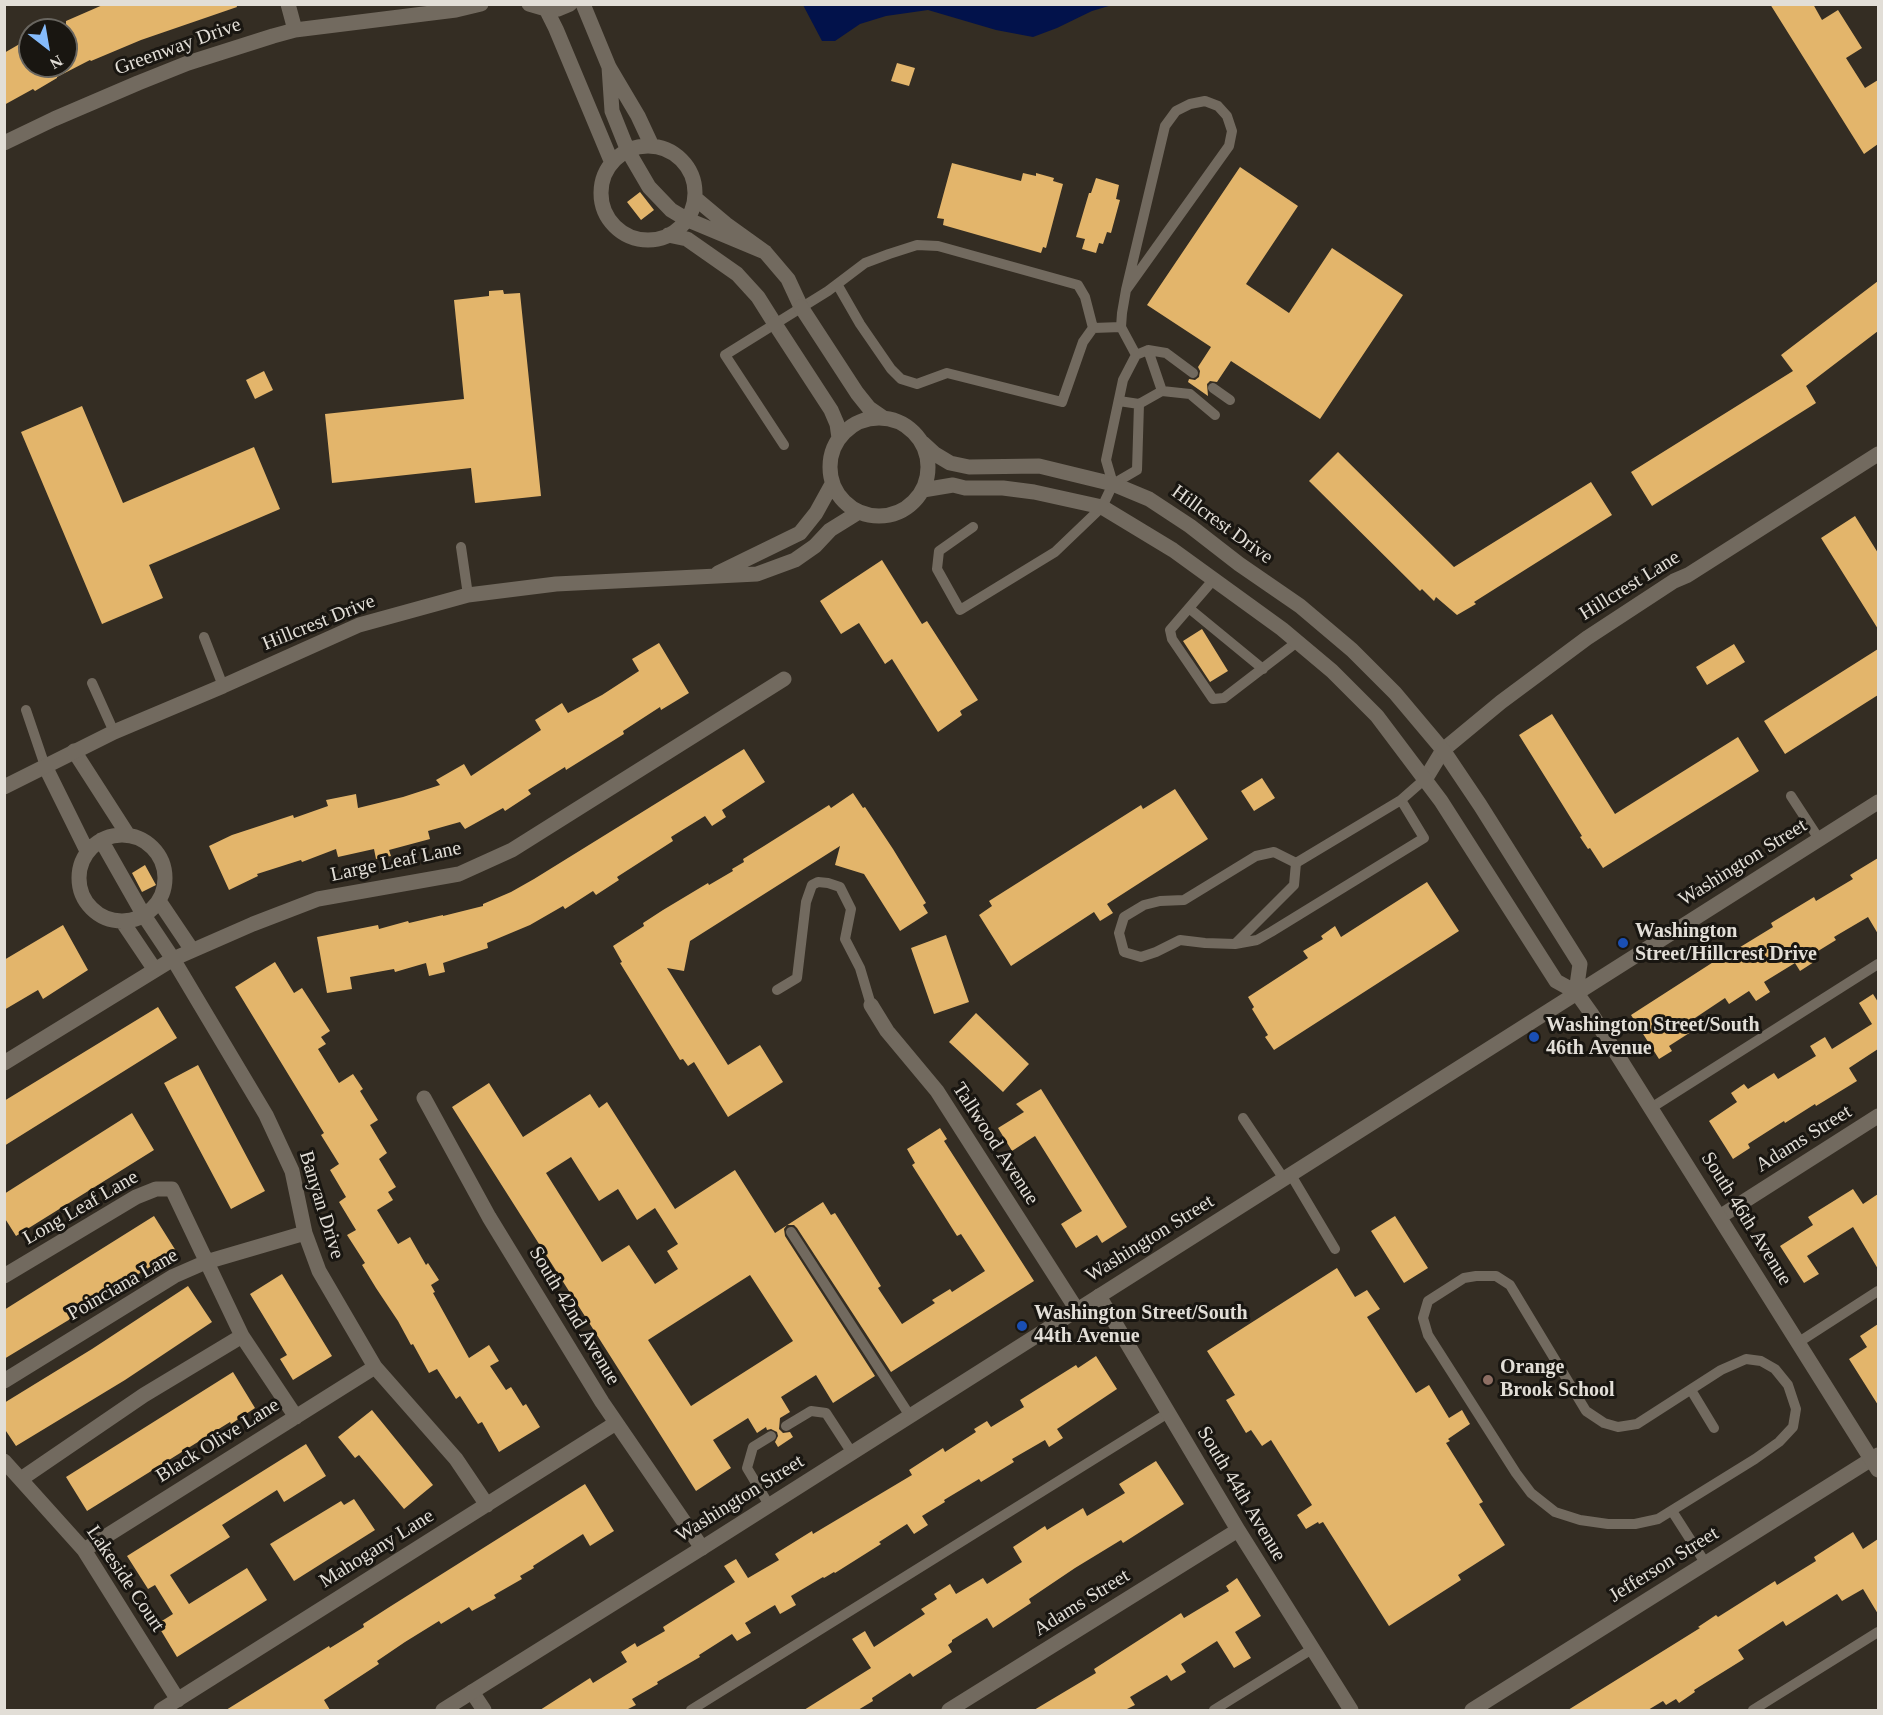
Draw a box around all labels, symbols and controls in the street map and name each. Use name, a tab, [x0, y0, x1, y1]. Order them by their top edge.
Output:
street label: Greenway Drive	[112, 13, 244, 81]
north arrow	[18, 18, 78, 78]
text: N	[47, 52, 66, 72]
street label: Hillcrest Drive	[1167, 480, 1277, 570]
street label: Hillcrest Lane	[1575, 546, 1685, 626]
street label: Hillcrest Drive	[259, 590, 379, 656]
street label: Washington Street	[1674, 814, 1812, 912]
street label: Large Leaf Lane	[329, 836, 463, 888]
place label: Washington Street/Hillcrest Drive	[1635, 920, 1817, 967]
marker: Washington Street/Hillcrest Drive	[1616, 936, 1630, 950]
place label: Washington Street/South 46th Avenue	[1546, 1014, 1760, 1061]
marker: Washington Street/South 46th Avenue	[1527, 1030, 1541, 1044]
street label: Tallwood Avenue	[947, 1078, 1043, 1210]
street label: Adams Street	[1752, 1100, 1856, 1178]
street label: Banyan Drive	[293, 1148, 349, 1262]
street label: South 46th Avenue	[1695, 1148, 1797, 1290]
street label: Long Leaf Lane	[19, 1165, 143, 1251]
street label: Washington Street	[1081, 1190, 1219, 1288]
street label: South 42nd Avenue	[523, 1242, 625, 1390]
street label: Poinciana Lane	[63, 1244, 183, 1326]
place label: Washington Street/South 44th Avenue	[1034, 1302, 1248, 1349]
marker: Washington Street/South 44th Avenue	[1015, 1319, 1029, 1333]
place label: Orange Brook School	[1500, 1356, 1615, 1403]
marker: Orange Brook School	[1481, 1373, 1495, 1387]
street label: Black Olive Lane	[152, 1393, 284, 1489]
street label: South 44th Avenue	[1191, 1422, 1291, 1566]
street label: Washington Street	[671, 1450, 809, 1548]
street label: Mahogany Lane	[315, 1504, 439, 1594]
street label: Lakeside Court	[81, 1521, 169, 1637]
street label: Jefferson Street	[1605, 1522, 1723, 1608]
street label: Adams Street	[1030, 1564, 1134, 1642]

